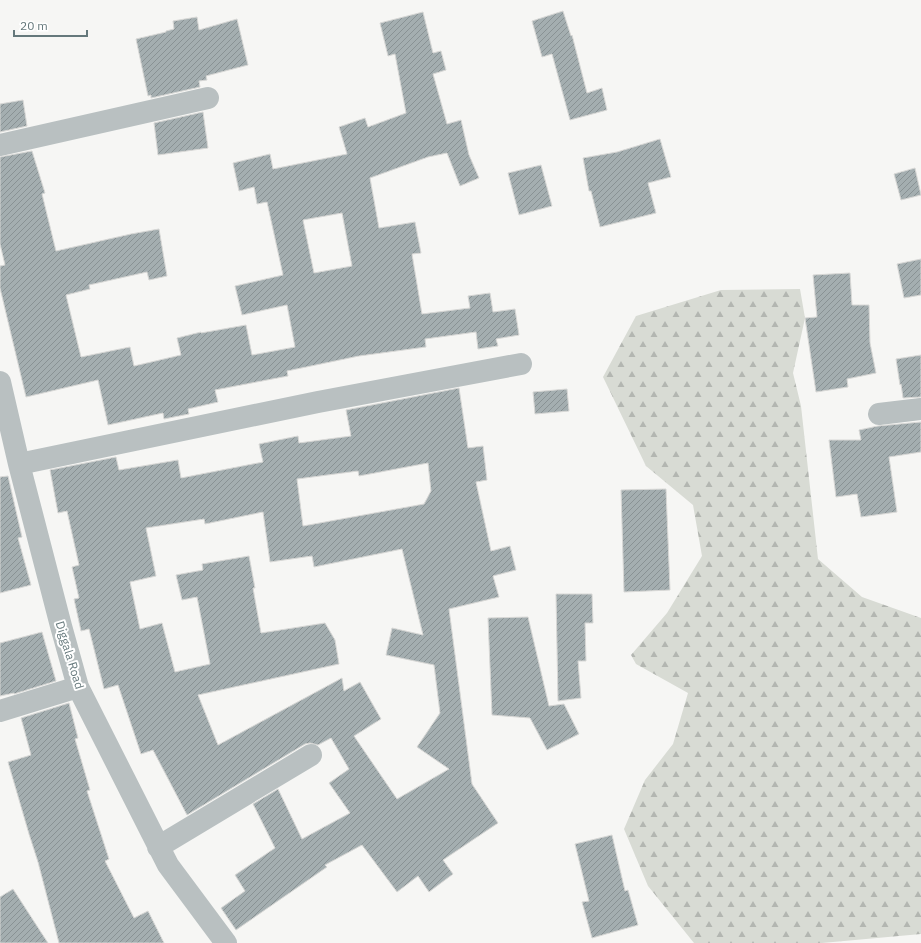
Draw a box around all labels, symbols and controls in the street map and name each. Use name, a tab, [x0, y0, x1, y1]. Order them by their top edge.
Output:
scale bar	[14, 12, 87, 38]
text: 20 m	[20, 18, 48, 33]
street label: Diggala Road	[53, 619, 87, 691]

